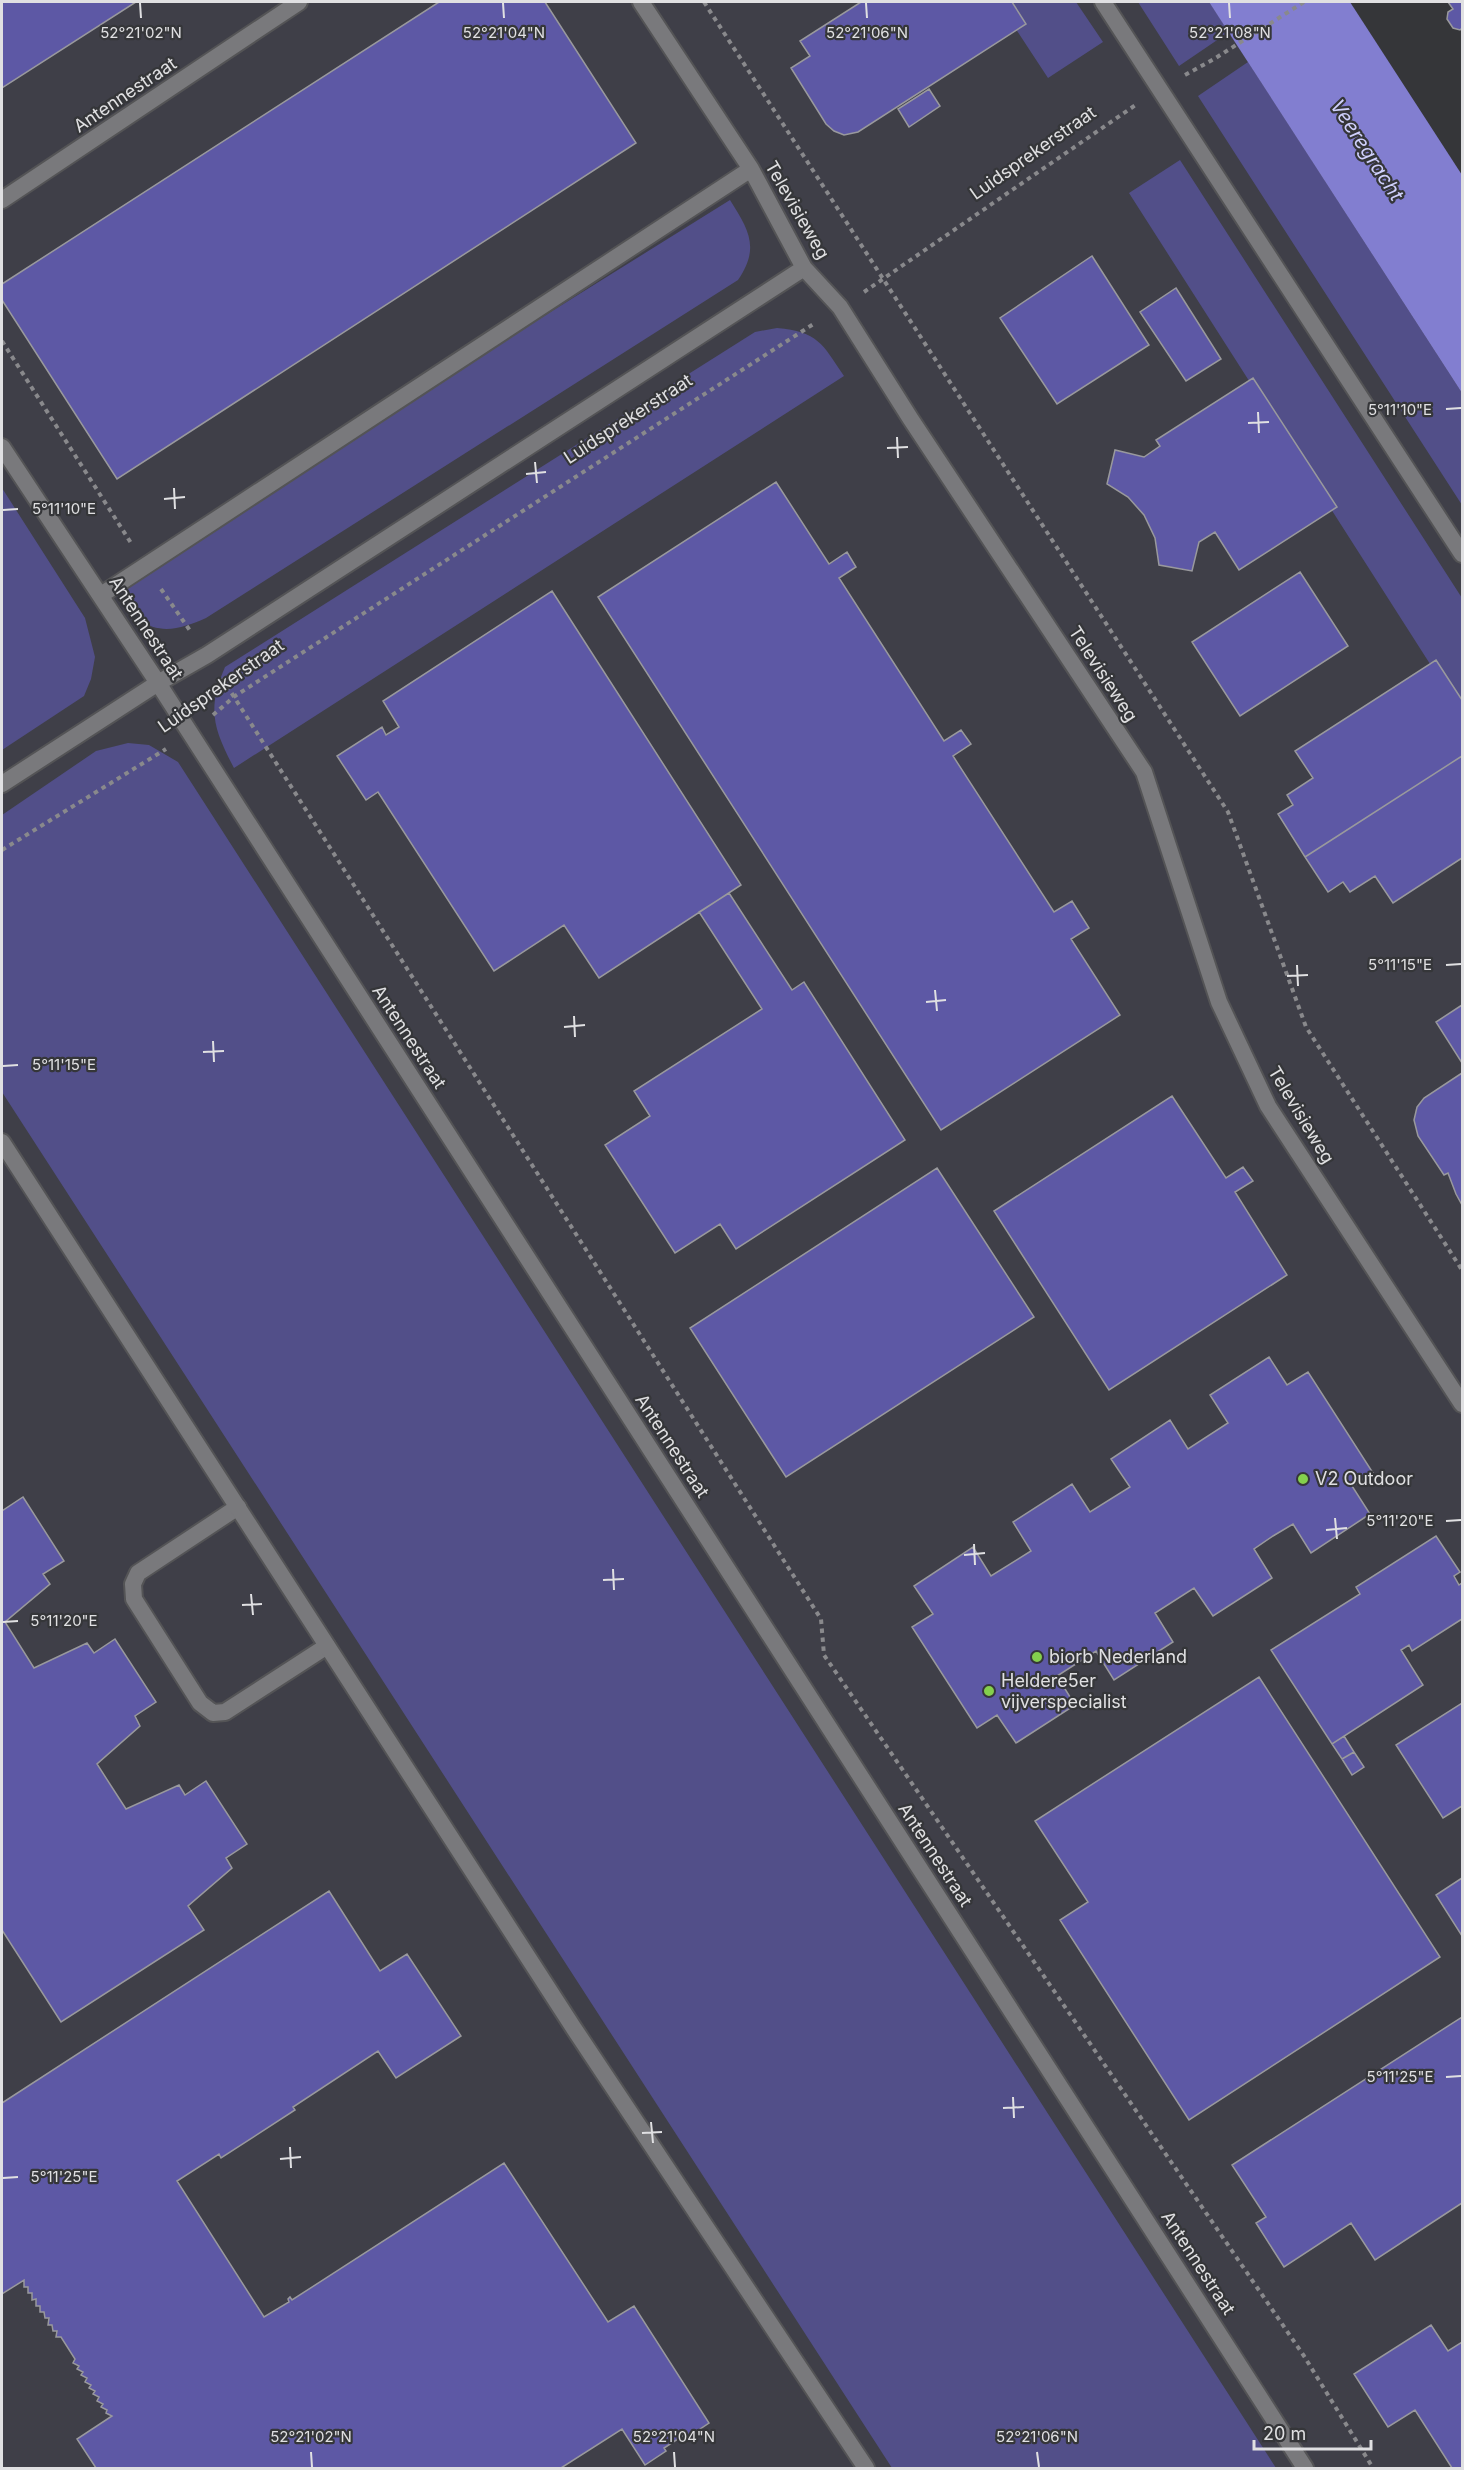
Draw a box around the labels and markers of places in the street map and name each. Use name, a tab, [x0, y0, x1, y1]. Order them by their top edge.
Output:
place label: V2 Outdoor	[1315, 1468, 1413, 1489]
marker: V2 Outdoor	[1296, 1472, 1310, 1486]
place label: biorb Nederland	[1049, 1646, 1187, 1667]
marker: biorb Nederland	[1030, 1650, 1044, 1664]
place label: Heldere5er vijverspecialist	[1001, 1670, 1127, 1712]
marker: Heldere5er vijverspecialist	[982, 1684, 996, 1698]

